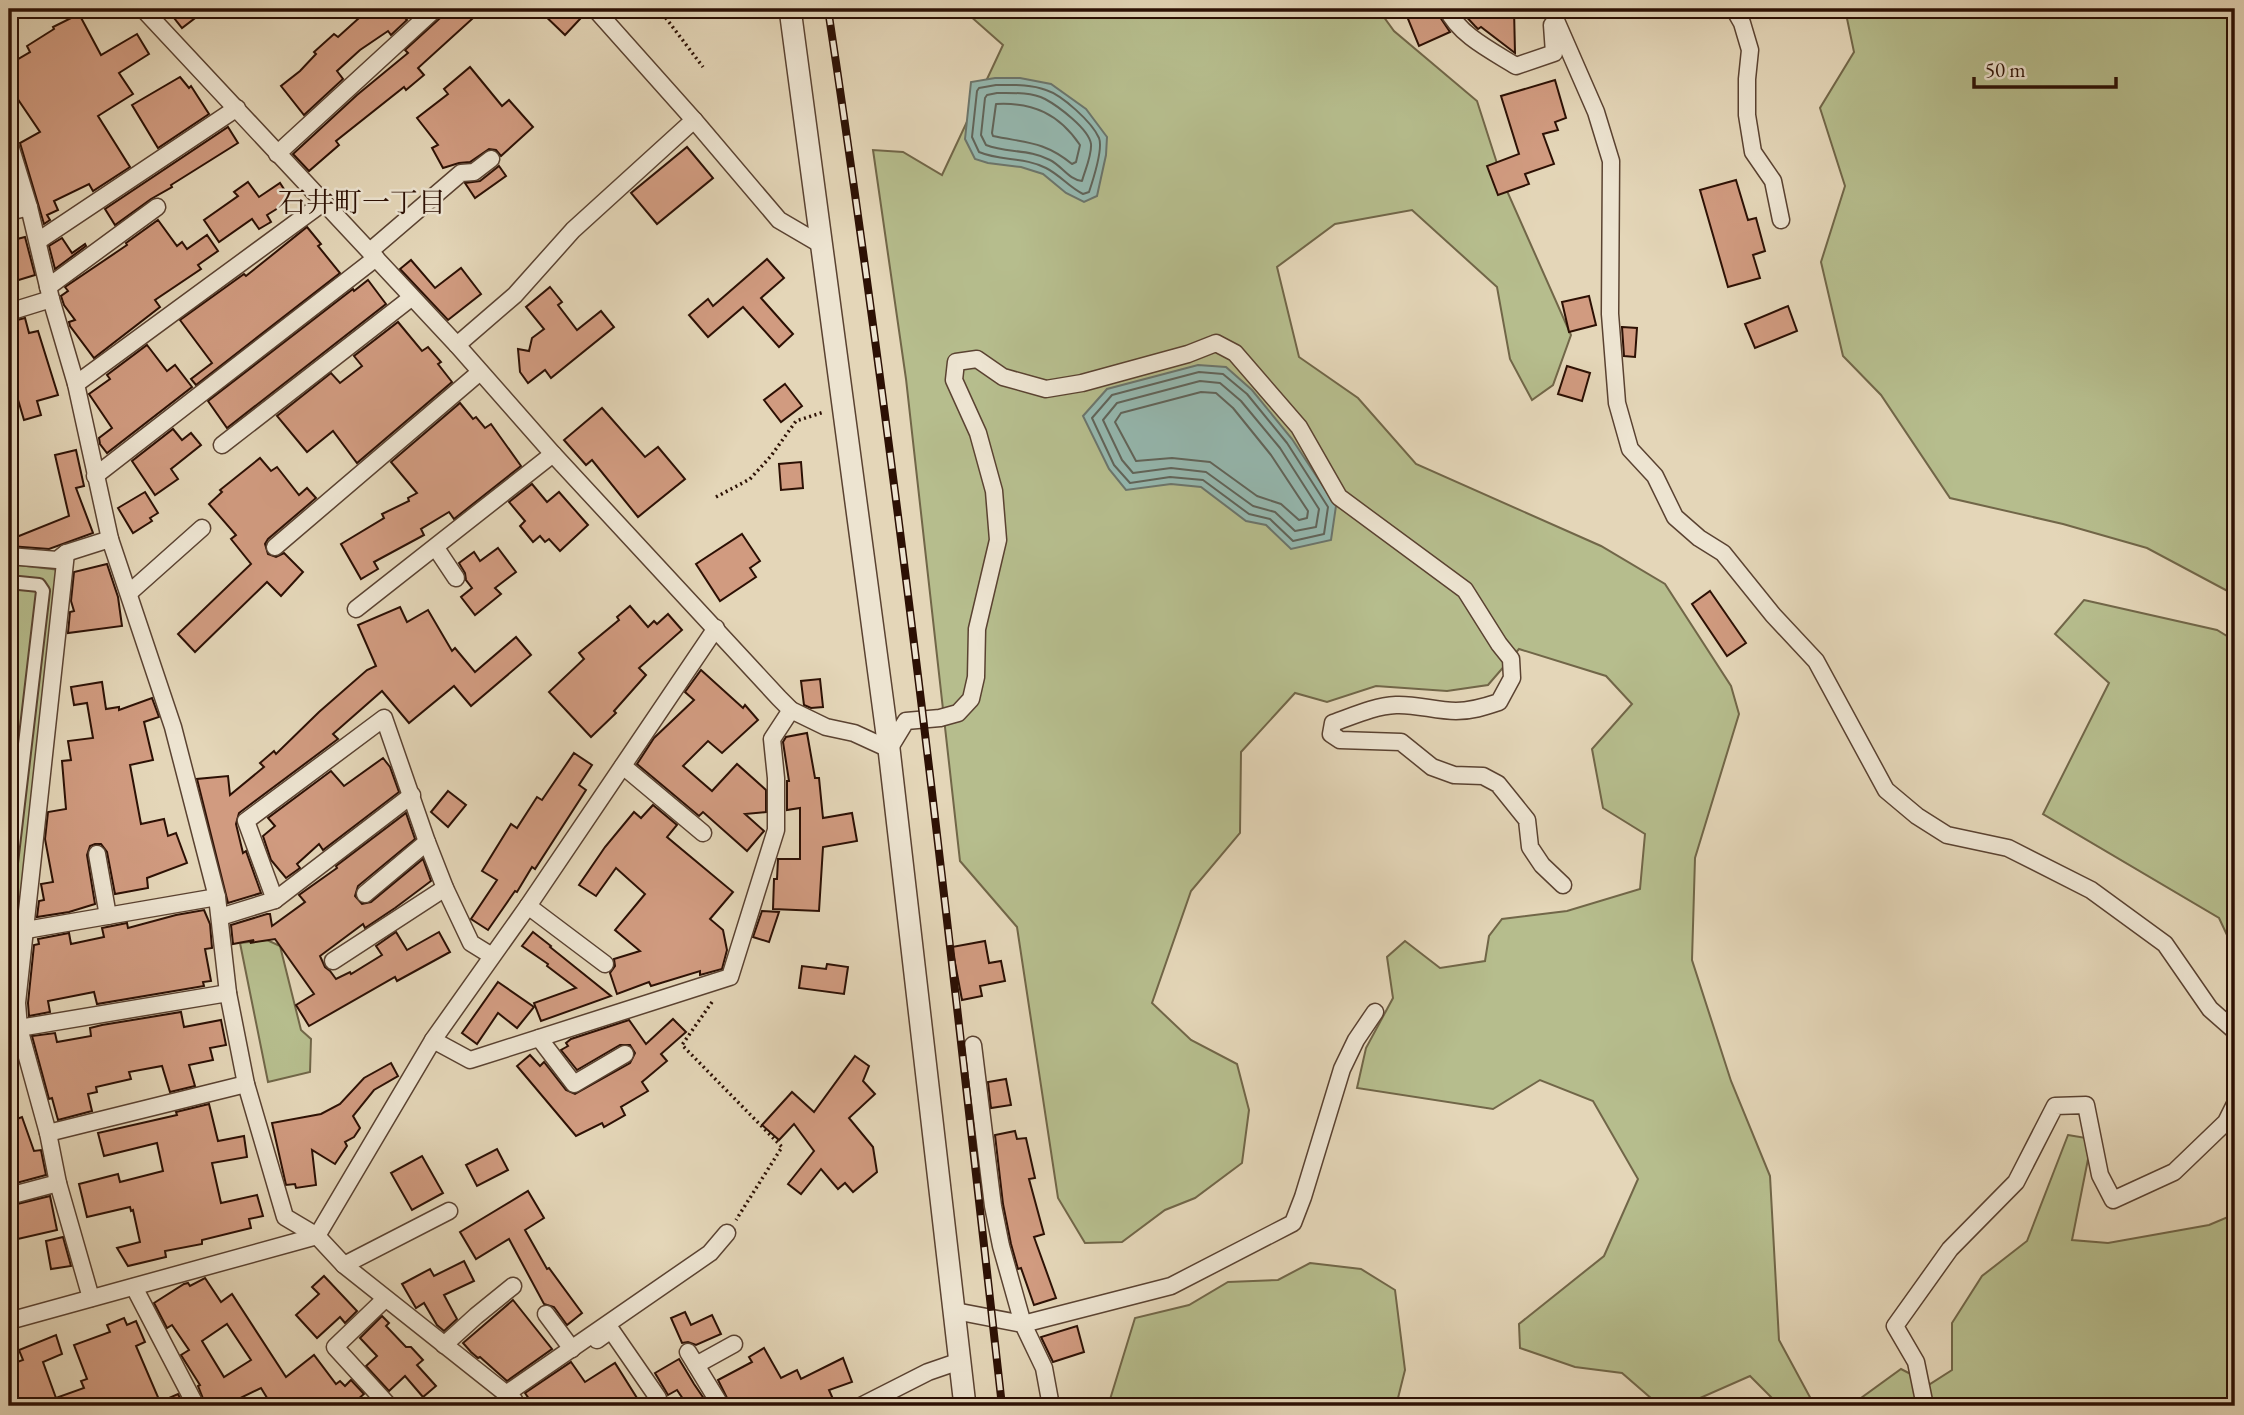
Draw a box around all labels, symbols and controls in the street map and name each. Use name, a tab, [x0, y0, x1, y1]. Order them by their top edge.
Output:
scale bar	[1974, 46, 2116, 90]
text: 50 m	[1985, 56, 2026, 83]
district label: 石井町一丁目	[278, 184, 446, 220]

